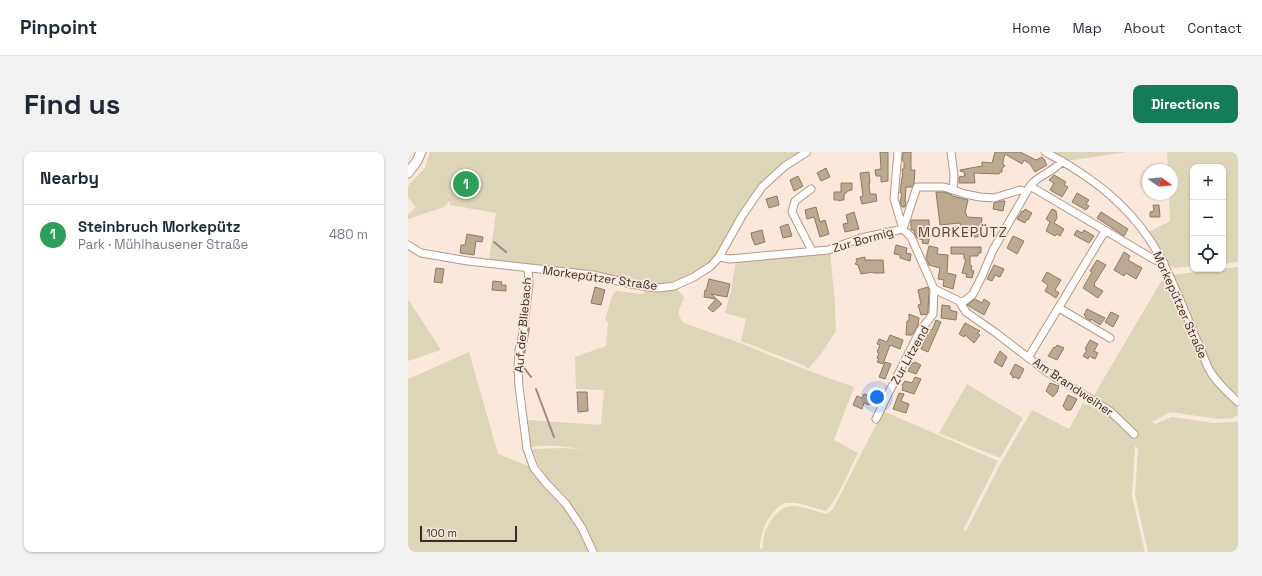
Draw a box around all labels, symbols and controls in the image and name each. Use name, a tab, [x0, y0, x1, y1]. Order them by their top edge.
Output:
text: Pinpoint	[20, 15, 97, 40]
text: Home	[1012, 19, 1050, 37]
text: Map	[1072, 19, 1102, 37]
text: About	[1124, 19, 1165, 37]
text: Contact	[1187, 19, 1242, 37]
button: Directions	[1133, 85, 1238, 123]
text: Find us	[24, 86, 121, 122]
north arrow	[1142, 164, 1178, 200]
map controls	[1190, 164, 1226, 272]
button: +	[1190, 164, 1226, 200]
text: Nearby	[40, 167, 99, 189]
pin: 1	[453, 169, 479, 199]
button: −	[1190, 200, 1226, 236]
text: Steinbruch Morkepütz	[78, 217, 241, 236]
district label: MORKEPÜTZ	[918, 223, 1008, 241]
street label: Zur Bormig	[831, 224, 895, 256]
text: 1	[50, 226, 56, 243]
text: 480 m	[329, 226, 368, 243]
text: Park · Mühlhausener Straße	[78, 236, 248, 253]
button: locate	[1190, 236, 1226, 272]
street label: Morkepützer Straße	[1149, 249, 1211, 361]
street label: Morkepützer Straße	[542, 262, 658, 294]
street label: Auf der Bliebach	[511, 277, 535, 373]
street label: Zur Litzend	[887, 323, 933, 387]
street label: Am Brandweiher	[1030, 354, 1117, 420]
your location	[867, 387, 887, 407]
scale bar	[420, 524, 517, 543]
text: 100 m	[426, 526, 457, 540]

